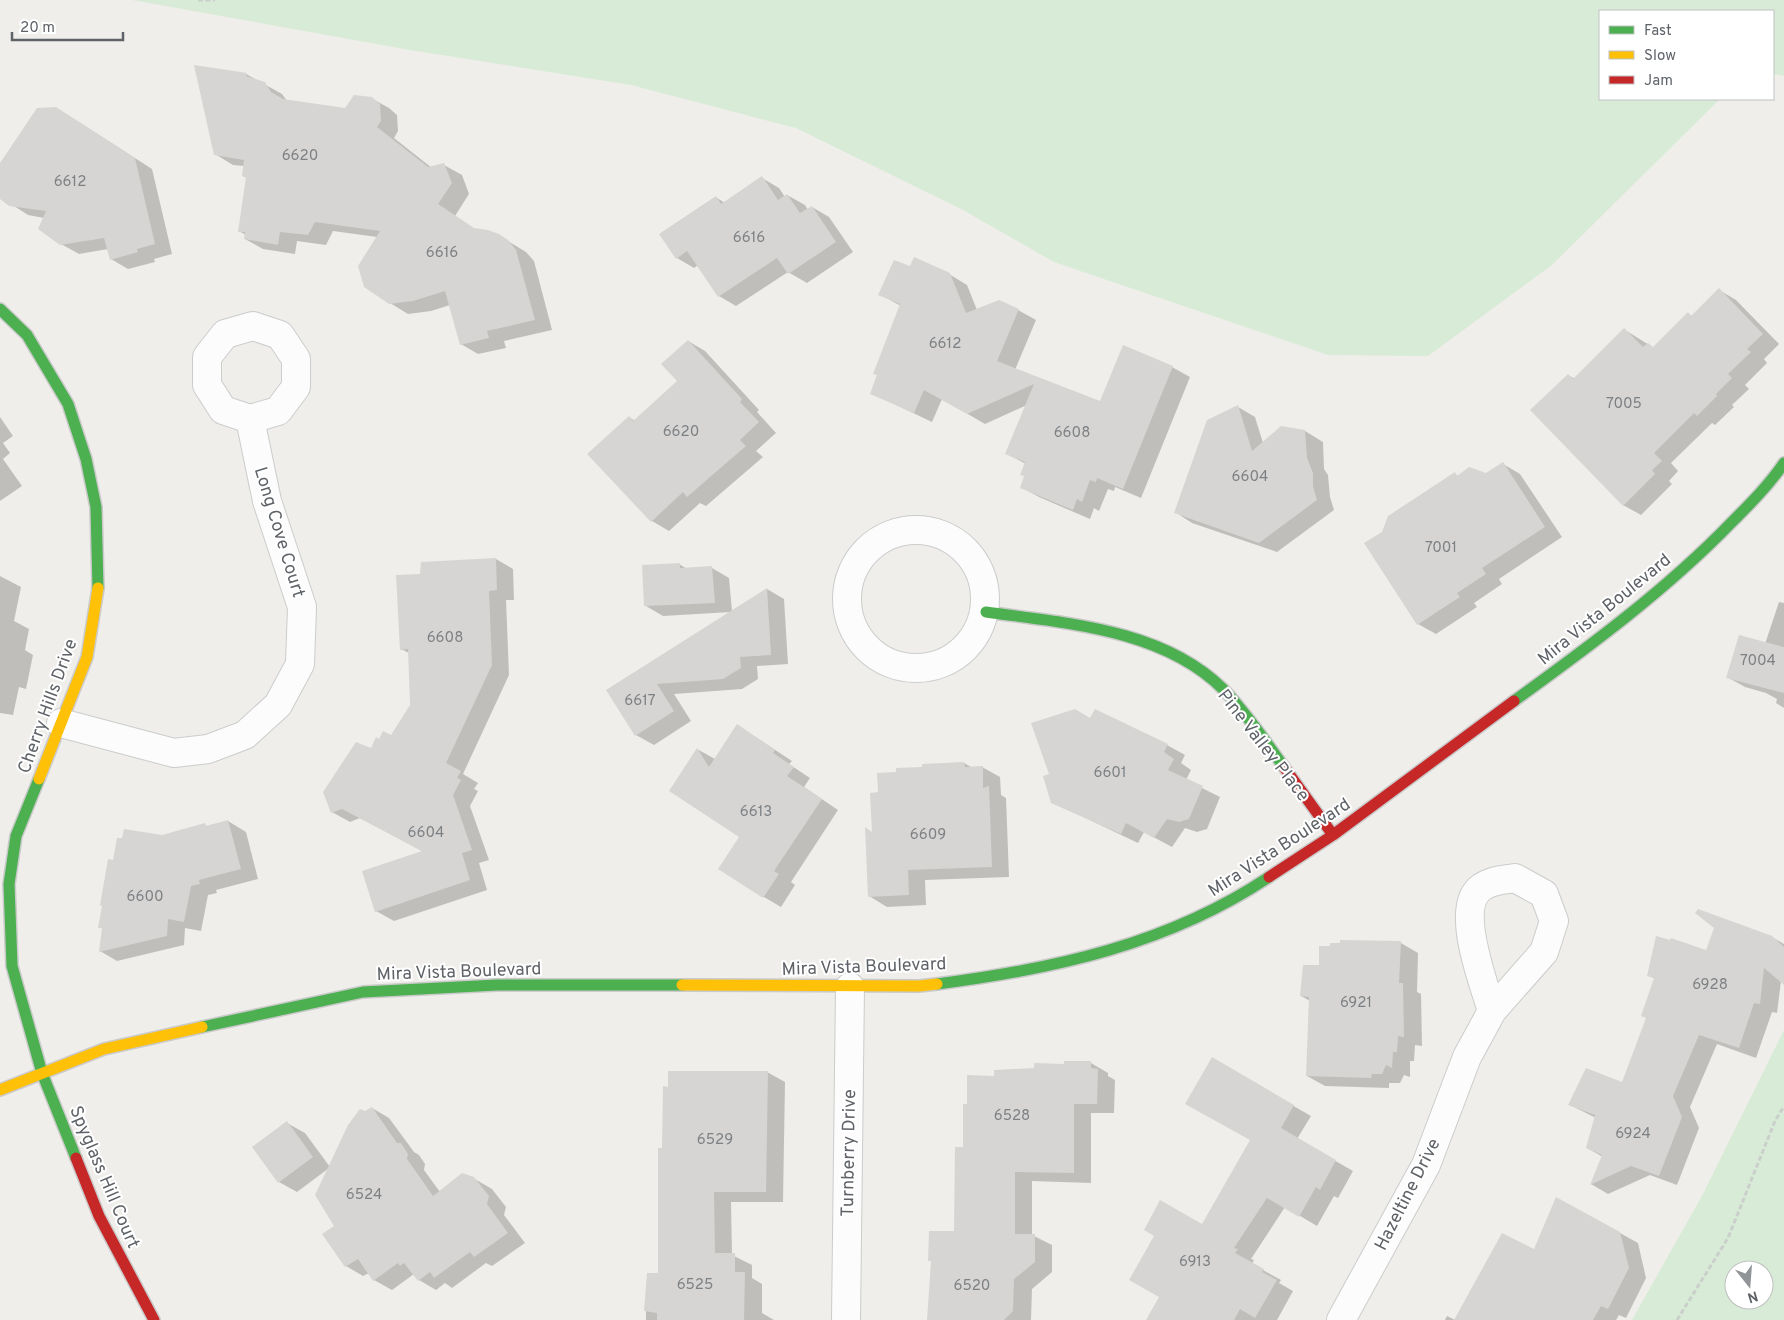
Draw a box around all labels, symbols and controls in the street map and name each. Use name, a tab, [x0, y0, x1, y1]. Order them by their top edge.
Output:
scale bar	[12, 10, 124, 42]
legend	[1599, 10, 1774, 100]
text: 20 m	[20, 19, 55, 38]
text: Fast	[1644, 22, 1672, 41]
text: Slow	[1644, 47, 1676, 66]
text: Jam	[1644, 72, 1673, 91]
house number: 6620	[282, 147, 318, 166]
house number: 6612	[54, 173, 86, 192]
house number: 6616	[733, 229, 765, 248]
house number: 6616	[426, 244, 458, 263]
house number: 6612	[929, 335, 961, 354]
house number: 7005	[1606, 395, 1642, 414]
house number: 6620	[663, 423, 699, 442]
house number: 6608	[1054, 424, 1090, 443]
street label: Long Cove Court	[248, 464, 309, 601]
house number: 6604	[1232, 468, 1268, 487]
house number: 7001	[1425, 539, 1457, 558]
street label: Mira Vista Boulevard	[1534, 549, 1676, 671]
house number: 6608	[427, 629, 463, 648]
street label: Cherry Hills Drive	[13, 636, 83, 777]
house number: 7004	[1740, 652, 1776, 671]
street label: Pine Valley Place	[1212, 685, 1314, 807]
house number: 6617	[624, 692, 656, 711]
house number: 6601	[1093, 764, 1127, 783]
street label: Mira Vista Boulevard	[1204, 794, 1355, 903]
house number: 6613	[740, 803, 772, 822]
house number: 6604	[408, 824, 444, 843]
house number: 6609	[910, 826, 946, 845]
house number: 6600	[126, 888, 164, 907]
street label: Mira Vista Boulevard	[781, 953, 947, 982]
street label: Mira Vista Boulevard	[376, 958, 542, 987]
house number: 6928	[1692, 976, 1728, 995]
house number: 6921	[1340, 994, 1372, 1013]
street label: Turnberry Drive	[837, 1089, 862, 1217]
street label: Spyglass Hill Court	[63, 1103, 144, 1252]
house number: 6528	[994, 1107, 1030, 1126]
house number: 6924	[1615, 1125, 1651, 1144]
house number: 6529	[697, 1131, 733, 1150]
street label: Hazeltine Drive	[1370, 1135, 1446, 1255]
house number: 6524	[346, 1186, 382, 1205]
house number: 6913	[1179, 1253, 1211, 1272]
north arrow	[1724, 1260, 1774, 1310]
house number: 6525	[677, 1276, 713, 1295]
house number: 6520	[953, 1277, 991, 1296]
text: N	[1745, 1286, 1760, 1306]

